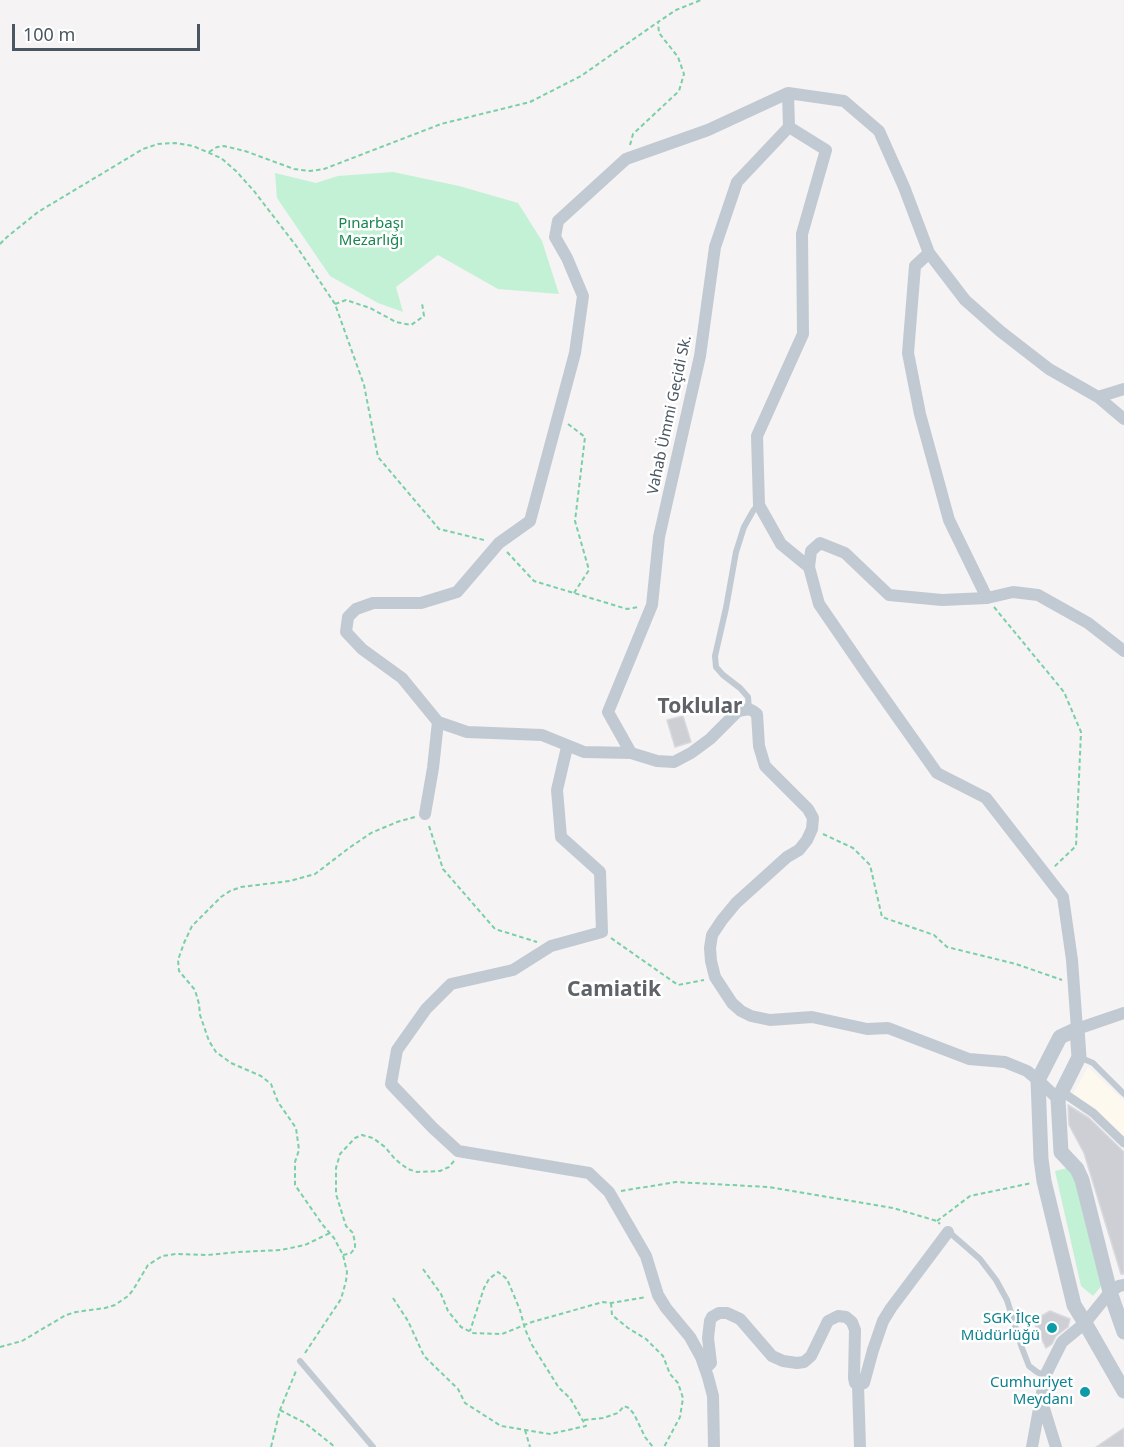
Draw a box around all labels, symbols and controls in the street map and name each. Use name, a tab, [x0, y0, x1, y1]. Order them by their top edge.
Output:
scale bar	[15, 12, 202, 50]
text: 100 m	[23, 22, 75, 46]
park label: Pınarbaşı Mezarlığı	[338, 215, 404, 250]
street label: Vahab Ümmi Geçidi Sk.	[644, 334, 696, 496]
district label: Toklular	[658, 694, 742, 720]
district label: Camiatik	[567, 977, 661, 1003]
place label: SGK İlçe Müdürlüğü	[961, 1310, 1040, 1345]
marker: SGK İlçe Müdürlüğü	[1045, 1321, 1059, 1335]
place label: Cumhuriyet Meydanı	[990, 1374, 1073, 1409]
marker: Cumhuriyet Meydanı	[1078, 1385, 1092, 1399]

